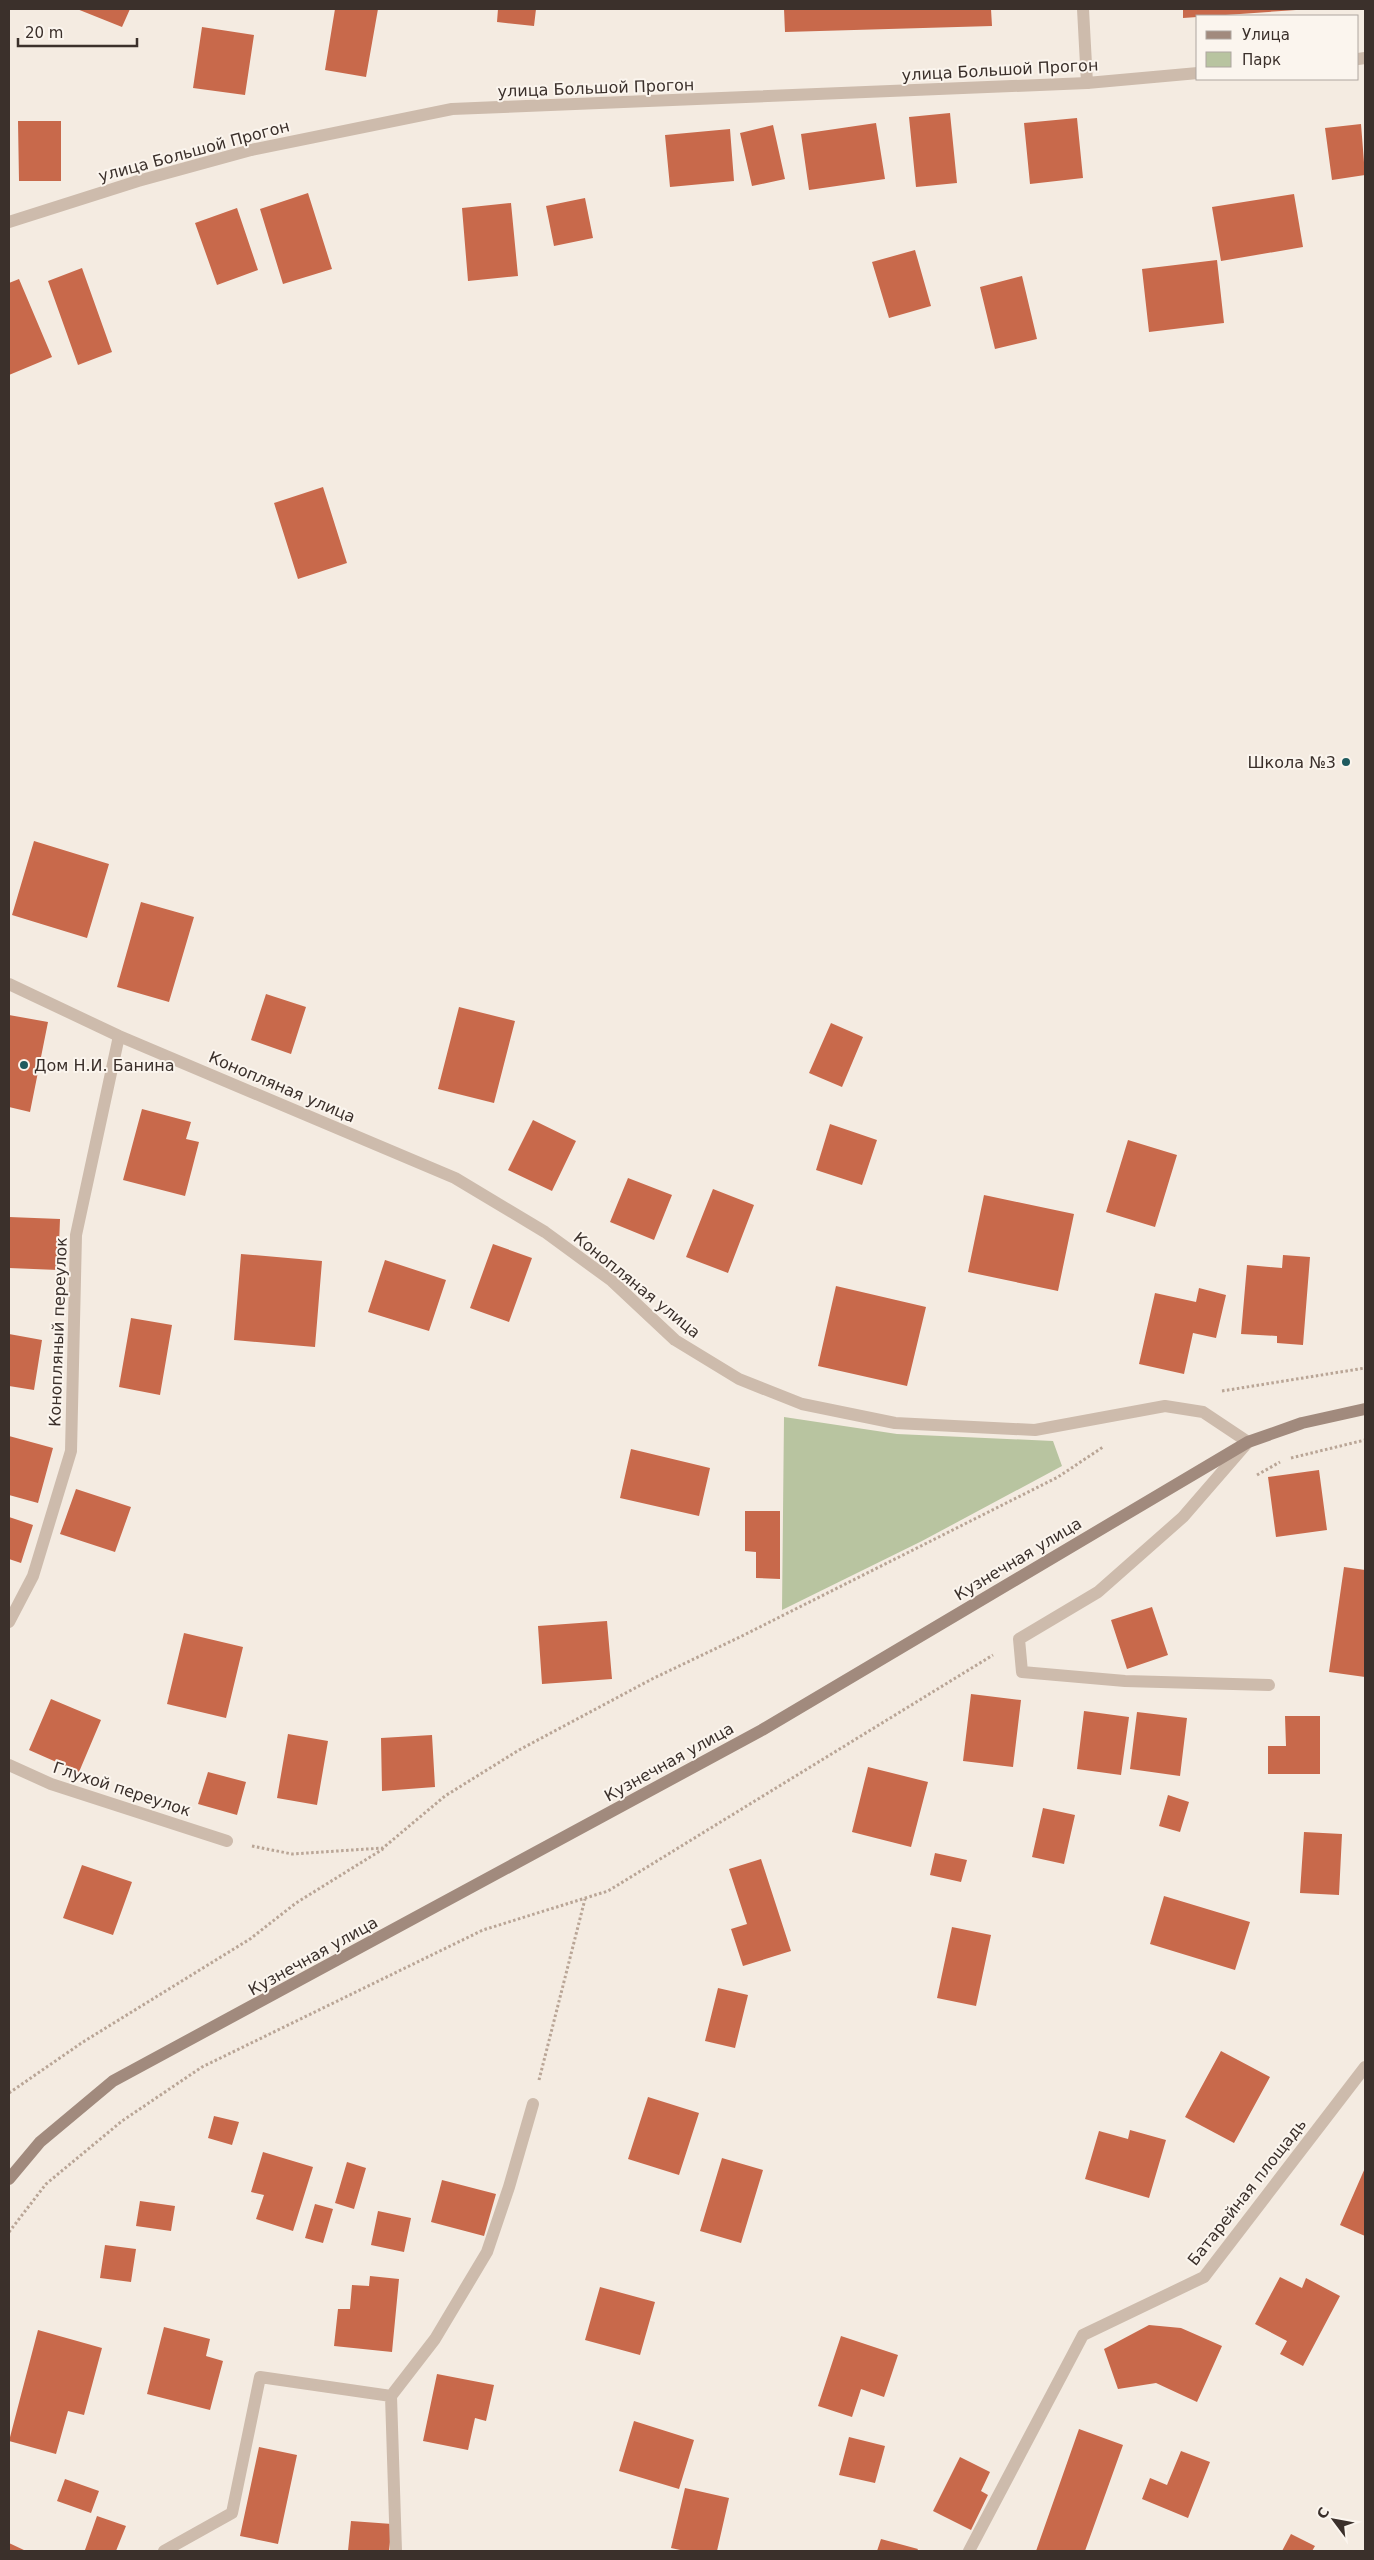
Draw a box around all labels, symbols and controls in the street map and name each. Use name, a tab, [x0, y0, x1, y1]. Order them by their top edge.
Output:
scale bar	[18, 15, 136, 47]
legend	[1196, 15, 1359, 80]
text: 20 m	[25, 24, 63, 42]
text: Улица	[1242, 26, 1290, 44]
text: Парк	[1242, 51, 1281, 69]
street label: улица Большой Прогон	[901, 55, 1099, 85]
street label: улица Большой Прогон	[497, 75, 695, 101]
street label: улица Большой Прогон	[96, 116, 292, 186]
place label: Школа №3	[1248, 753, 1336, 772]
marker: Школа №3	[1340, 756, 1352, 768]
street label: Конопляная улица	[206, 1047, 358, 1127]
place label: Дом Н.И. Банина	[34, 1056, 175, 1075]
marker: Дом Н.И. Банина	[18, 1059, 30, 1071]
street label: Конопляная улица	[570, 1228, 704, 1342]
street label: Конопляный переулок	[45, 1237, 71, 1427]
street label: Кузнечная улица	[951, 1514, 1085, 1604]
street label: Кузнечная улица	[601, 1719, 737, 1805]
street label: Глухой переулок	[51, 1758, 194, 1820]
street label: Кузнечная улица	[245, 1913, 381, 1999]
street label: Батарейная площадь	[1184, 2115, 1310, 2269]
north arrow	[1309, 2495, 1359, 2545]
text: С	[1313, 2505, 1332, 2522]

